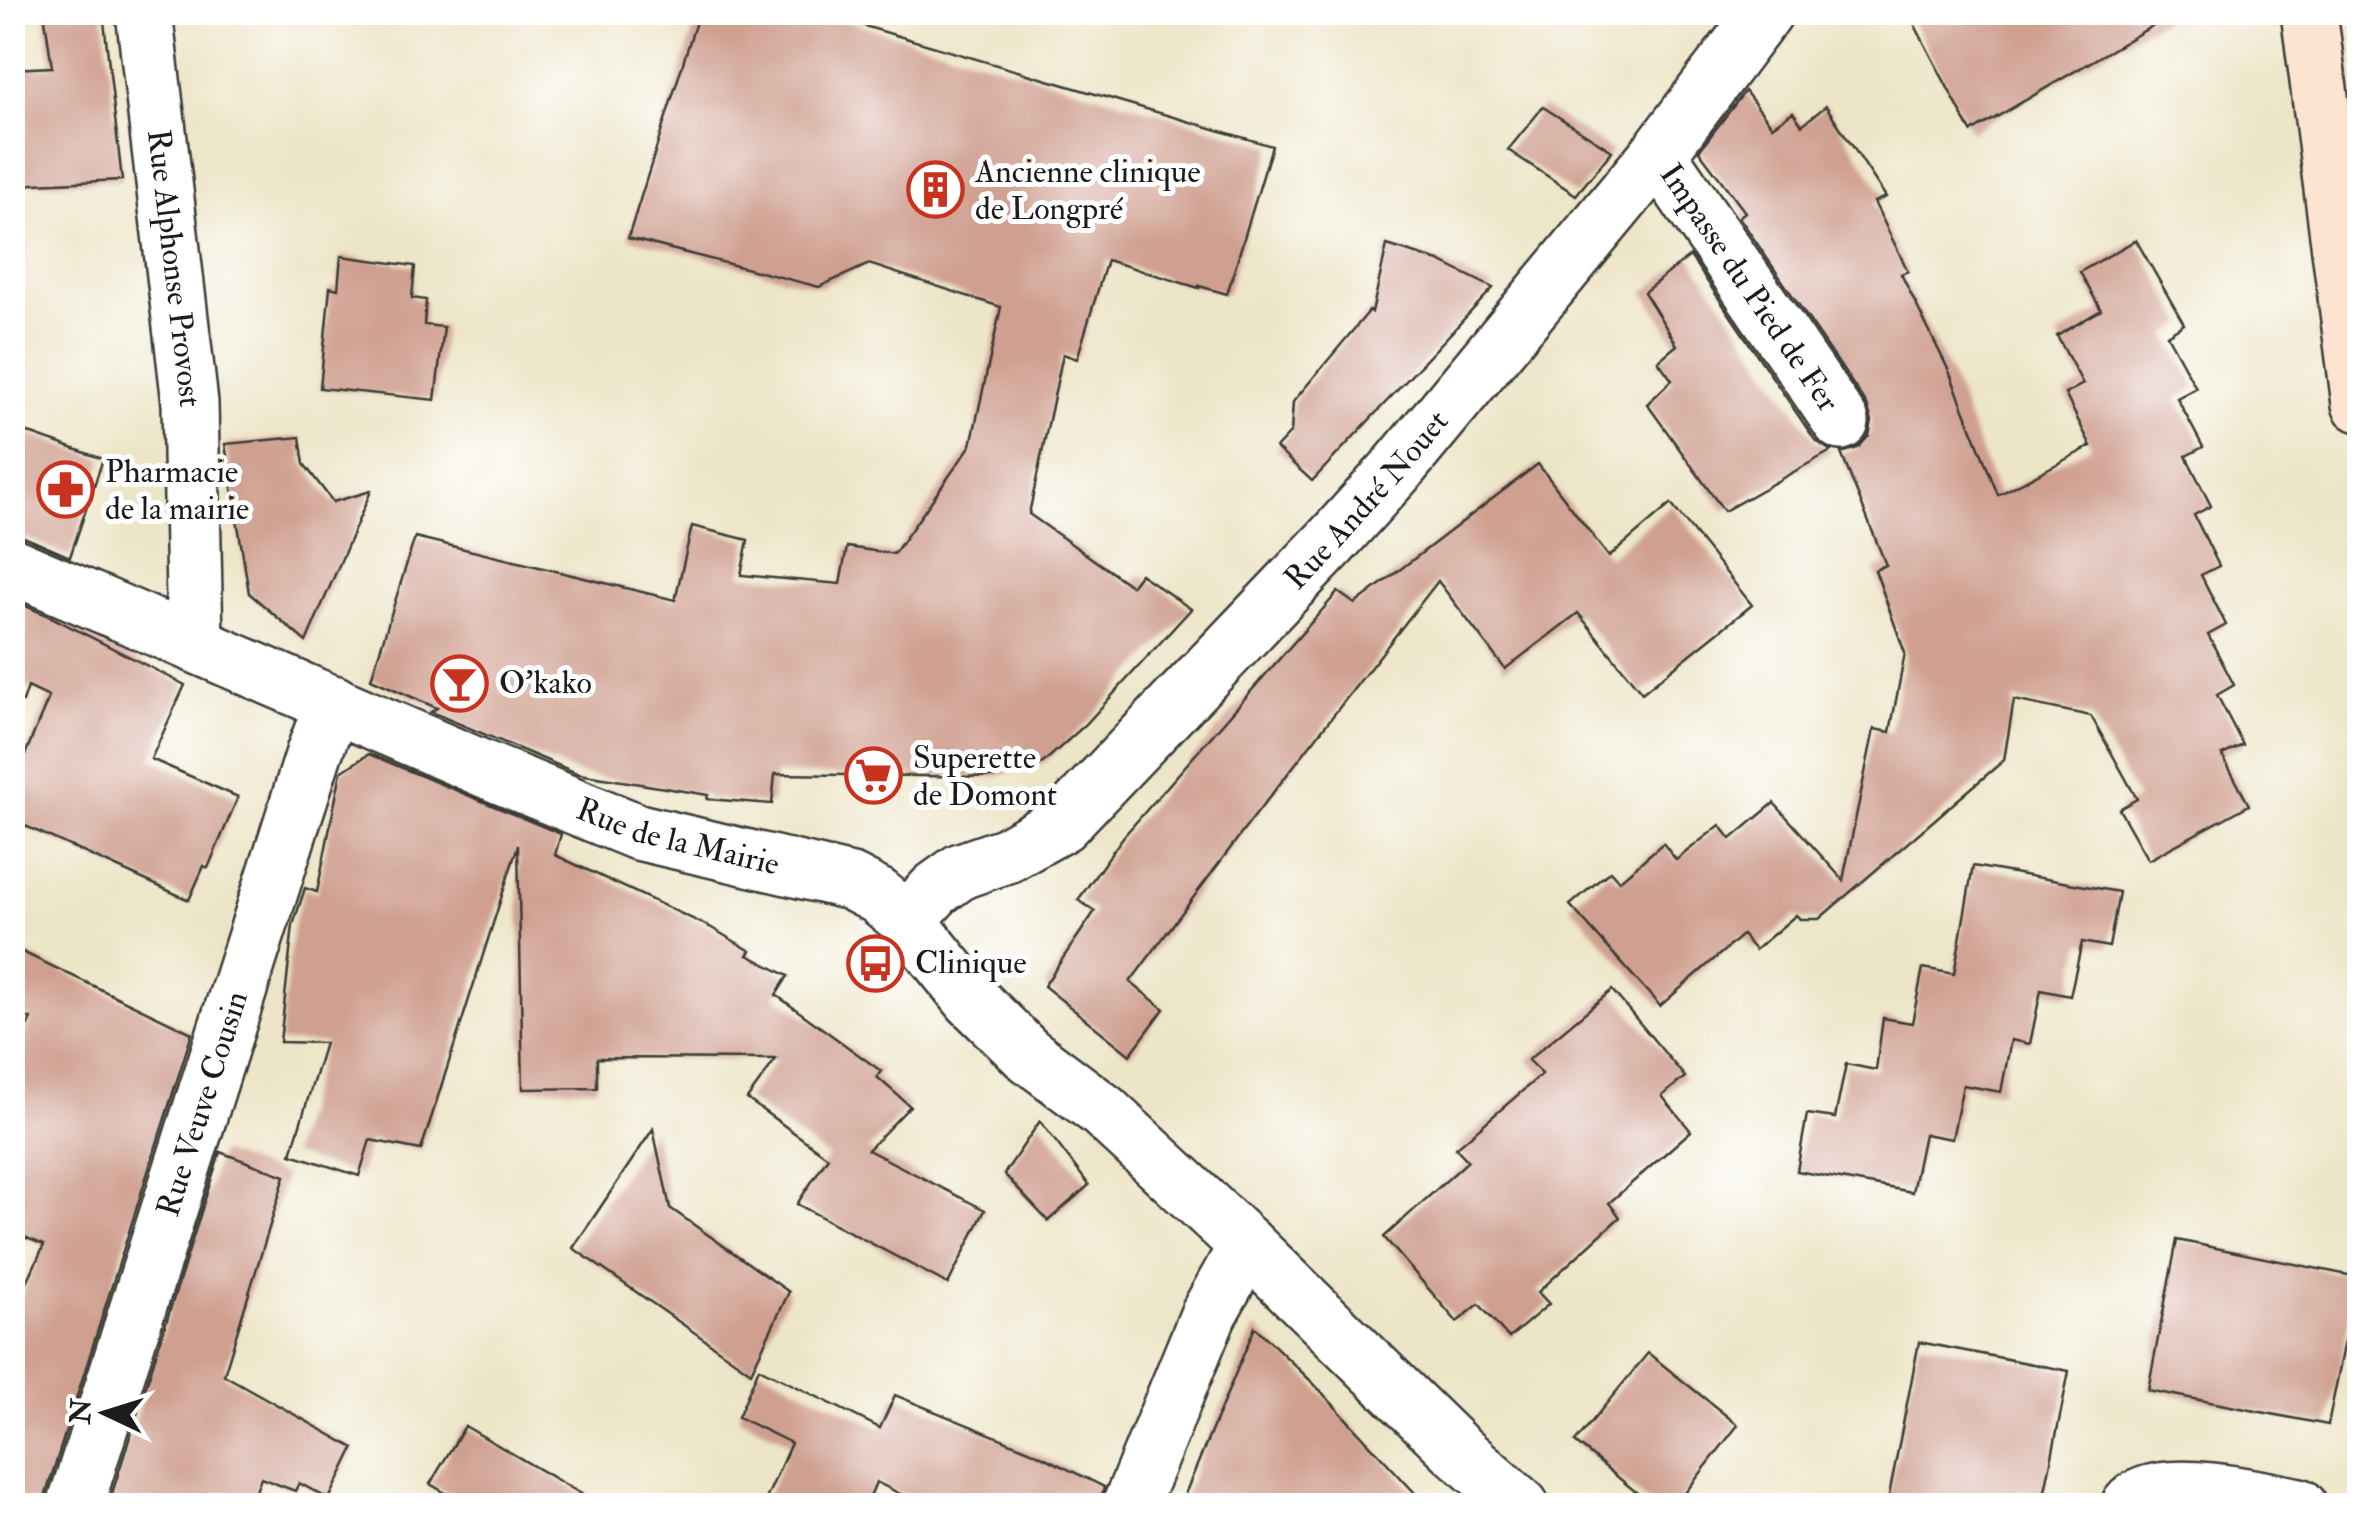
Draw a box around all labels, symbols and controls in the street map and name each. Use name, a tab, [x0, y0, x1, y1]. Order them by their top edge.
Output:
street label: Rue Alphonse Provost	[138, 127, 210, 409]
place label: Ancienne clinique de Longpré	[974, 152, 1201, 229]
street label: Impasse du Pied de Fer	[1651, 156, 1848, 419]
building icon: Ancienne clinique de Longpré	[906, 160, 966, 220]
street label: Rue André Nouet	[1276, 402, 1457, 598]
place label: Pharmacie de la mairie	[105, 452, 249, 529]
pharmacy icon: Pharmacie de la mairie	[36, 460, 96, 520]
bar icon: O'kako	[430, 653, 490, 713]
place label: O'kako	[499, 663, 592, 703]
place label: Superette de Domont	[913, 738, 1057, 815]
supermarket icon: Superette de Domont	[844, 746, 904, 806]
street label: Rue de la Mairie	[570, 789, 783, 884]
bus stop icon: Clinique	[846, 933, 906, 993]
place label: Clinique	[915, 943, 1027, 983]
street label: Rue Veuve Cousin	[148, 986, 257, 1221]
north arrow	[55, 1363, 155, 1463]
text: N	[63, 1397, 100, 1426]

